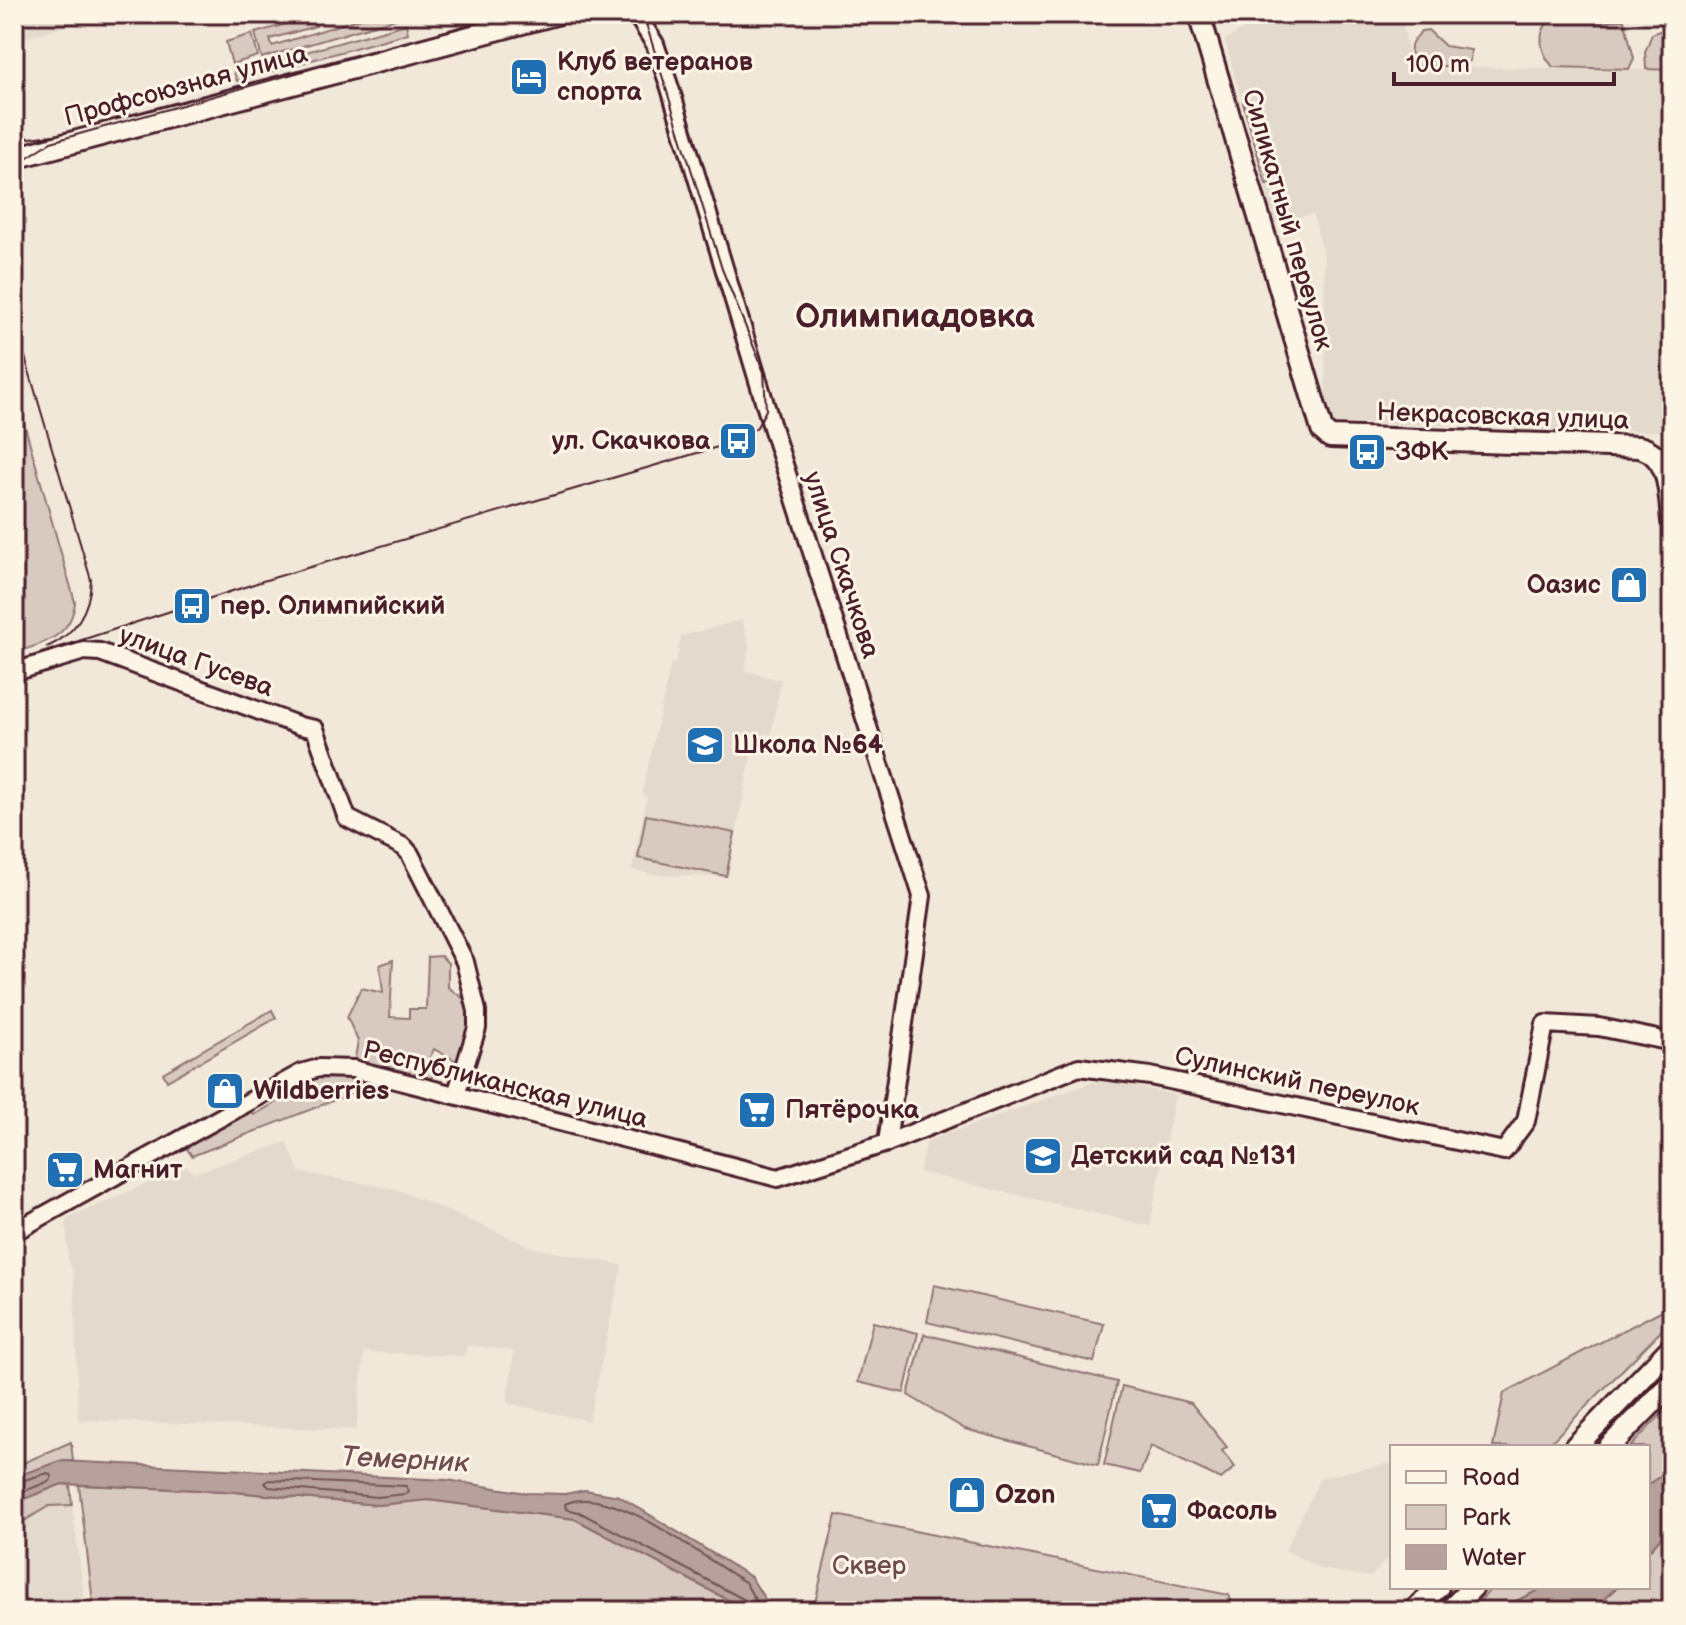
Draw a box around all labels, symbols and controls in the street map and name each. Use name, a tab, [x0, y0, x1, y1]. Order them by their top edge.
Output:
scale bar	[1394, 36, 1614, 86]
street label: Профсоюзная улица	[61, 39, 311, 133]
place label: Клуб ветеранов спорта	[557, 47, 753, 108]
text: 100 m	[1406, 50, 1470, 79]
hotel icon: Клуб ветеранов спорта	[508, 56, 550, 98]
street label: Силикатный переулок	[1235, 86, 1339, 354]
district label: Олимпиадовка	[795, 296, 1035, 337]
street label: Некрасовская улица	[1376, 397, 1630, 437]
bus stop icon: ул. Скачкова	[717, 420, 759, 462]
place label: ул. Скачкова	[552, 426, 711, 457]
bus stop icon: ЗФК	[1346, 431, 1388, 473]
place label: ЗФК	[1395, 437, 1449, 468]
street label: улица Скачкова	[796, 468, 886, 662]
shop icon: Оазис	[1608, 564, 1650, 606]
place label: Оазис	[1527, 570, 1601, 601]
bus stop icon: пер. Олимпийский	[171, 585, 213, 627]
place label: пер. Олимпийский	[220, 591, 445, 622]
street label: улица Гусева	[115, 620, 277, 704]
school or university icon: Школа №64	[684, 724, 726, 766]
place label: Школа №64	[733, 730, 883, 761]
street label: Республиканская улица	[359, 1035, 651, 1135]
street label: Сулинский переулок	[1172, 1041, 1422, 1123]
shop icon: Wildberries	[204, 1070, 246, 1112]
place label: Wildberries	[253, 1076, 390, 1107]
supermarket icon: Пятёрочка	[736, 1089, 778, 1131]
place label: Пятёрочка	[785, 1095, 920, 1126]
school or university icon: Детский сад №131	[1022, 1135, 1064, 1177]
place label: Детский сад №131	[1071, 1141, 1296, 1172]
supermarket icon: Магнит	[44, 1149, 86, 1191]
place label: Магнит	[93, 1155, 183, 1186]
water label: Темерник	[340, 1440, 470, 1480]
legend	[1390, 1445, 1650, 1589]
text: Road	[1462, 1463, 1520, 1492]
shop icon: Ozon	[946, 1474, 988, 1516]
place label: Ozon	[995, 1480, 1056, 1511]
supermarket icon: Фасоль	[1138, 1490, 1180, 1532]
place label: Фасоль	[1187, 1496, 1278, 1527]
text: Park	[1462, 1503, 1510, 1532]
text: Water	[1462, 1543, 1526, 1572]
park label: Сквер	[832, 1551, 906, 1582]

